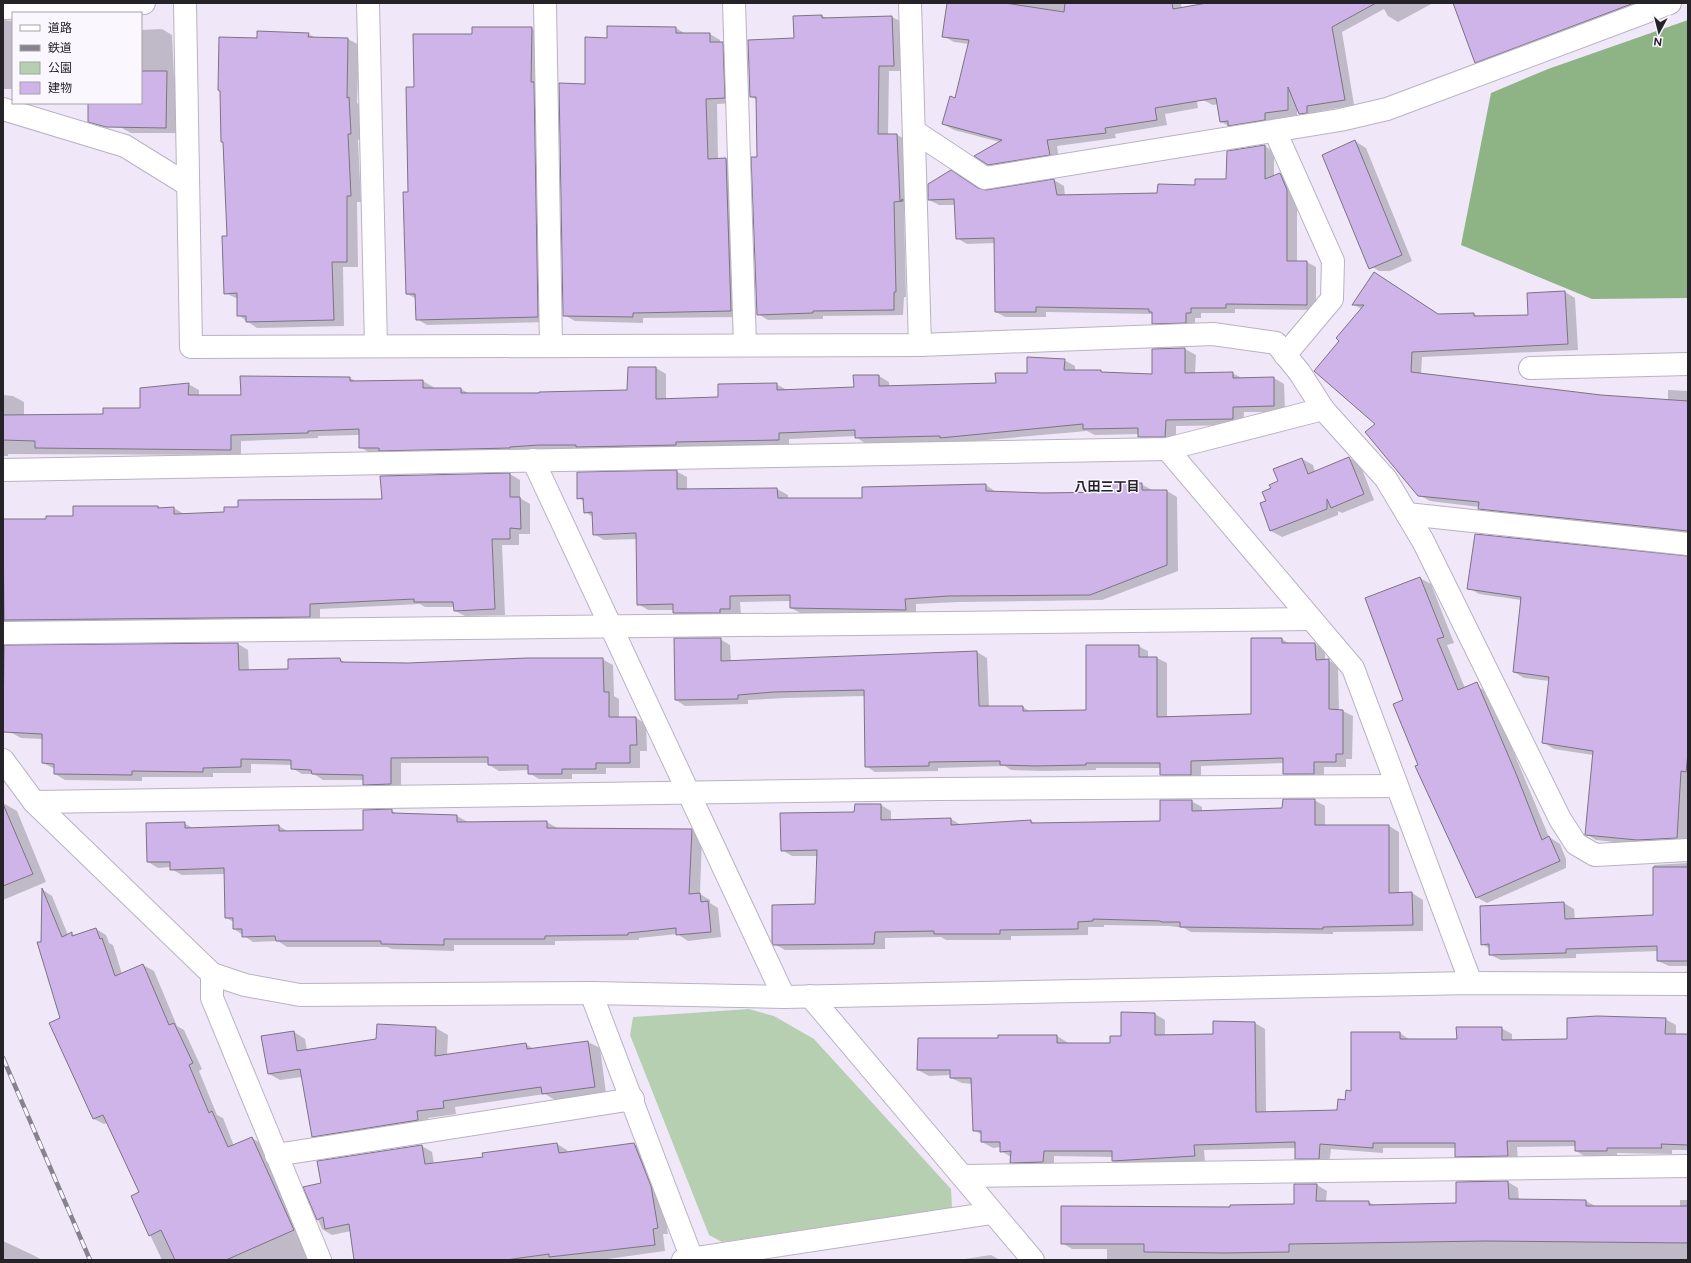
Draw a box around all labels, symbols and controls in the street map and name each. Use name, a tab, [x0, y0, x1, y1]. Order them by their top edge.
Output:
legend	[12, 12, 142, 104]
north arrow	[1639, 12, 1679, 52]
text: 道路	[48, 21, 72, 35]
text: N	[1653, 34, 1663, 48]
text: 鉄道	[48, 41, 72, 55]
text: 公園	[48, 61, 72, 75]
text: 建物	[48, 81, 72, 95]
district label: 八田三丁目	[1074, 479, 1140, 494]

